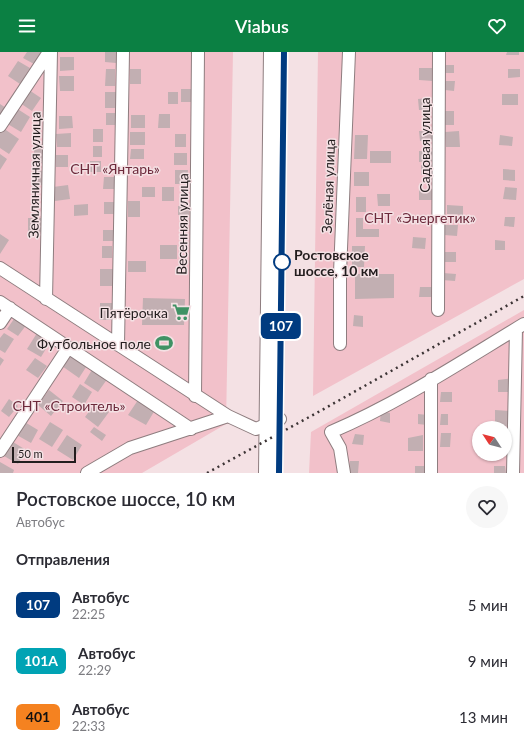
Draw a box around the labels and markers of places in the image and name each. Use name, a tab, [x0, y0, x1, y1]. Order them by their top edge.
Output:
place label: Ростовское шоссе, 10 км	[294, 246, 378, 279]
marker: Ростовское шоссе, 10 км	[273, 253, 291, 271]
supermarket icon: Пятёрочка	[171, 302, 191, 322]
place label: Пятёрочка	[100, 304, 168, 321]
sports icon: Футбольное поле	[154, 333, 174, 353]
place label: Футбольное поле	[37, 335, 151, 352]

